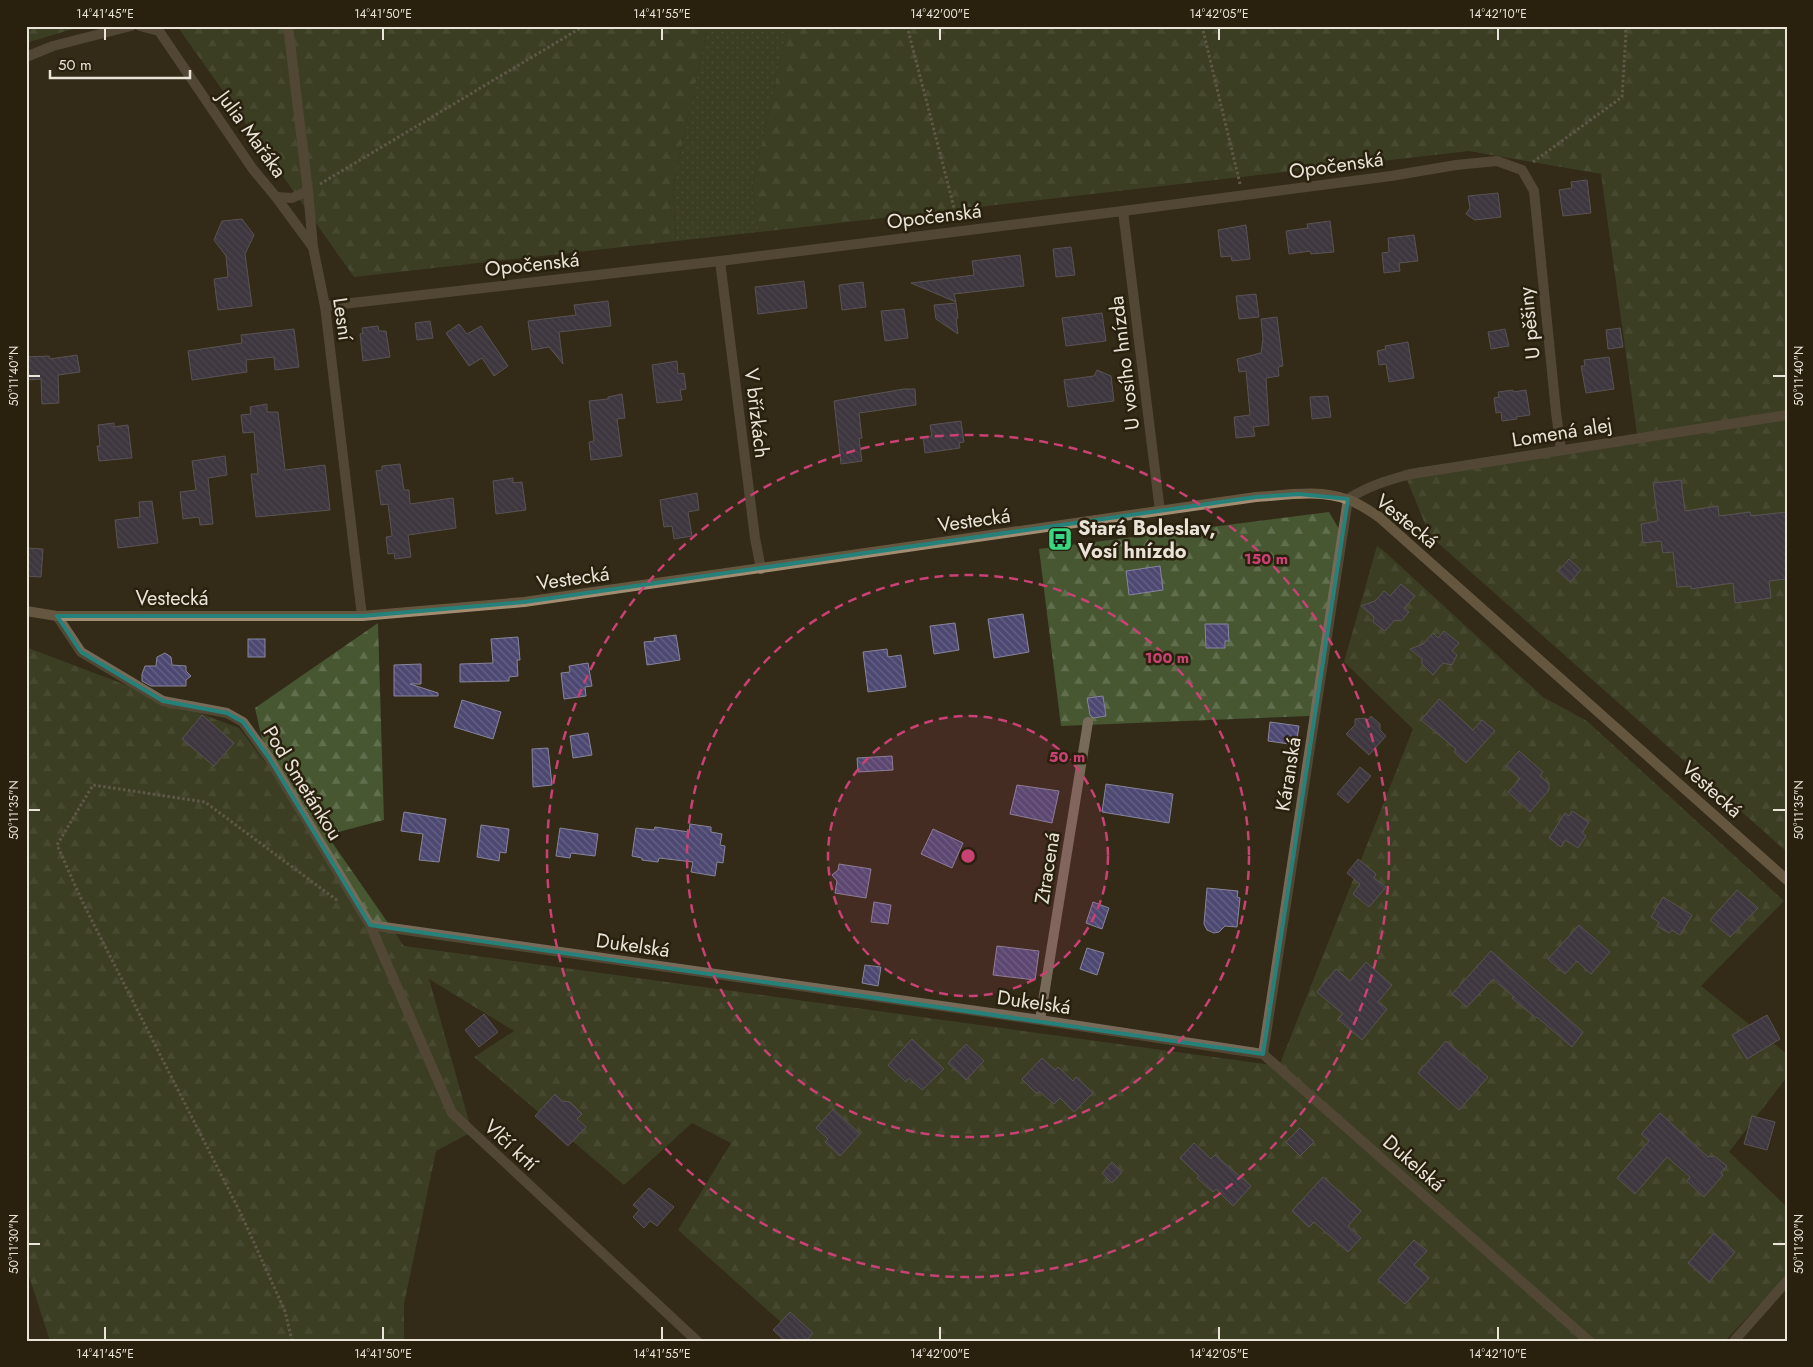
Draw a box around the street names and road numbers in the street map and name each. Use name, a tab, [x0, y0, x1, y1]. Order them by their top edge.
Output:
street label: Julia Mařáka	[208, 82, 293, 184]
street label: Opočenská	[1287, 145, 1385, 186]
street label: Opočenská	[885, 196, 983, 237]
street label: Opočenská	[483, 245, 581, 284]
street label: U pěšiny	[1511, 285, 1548, 361]
street label: U vosího hnízda	[1102, 294, 1147, 432]
street label: Lesní	[325, 296, 360, 343]
street label: V břízkách	[737, 366, 776, 460]
street label: Lomená alej	[1510, 410, 1614, 455]
street label: Vestecká	[1369, 487, 1444, 556]
street label: Vestecká	[936, 501, 1012, 540]
street label: Vestecká	[535, 559, 611, 598]
street label: Vestecká	[135, 584, 209, 613]
street label: Pod Smetánkou	[256, 720, 349, 846]
street label: Káranská	[1268, 735, 1309, 813]
street label: Vestecká	[1675, 754, 1749, 825]
street label: Ztracená	[1028, 830, 1067, 906]
street label: Dukelská	[594, 926, 672, 965]
street label: Dukelská	[995, 983, 1073, 1022]
street label: Vlčí krtí	[477, 1113, 545, 1178]
street label: Dukelská	[1376, 1128, 1451, 1199]

